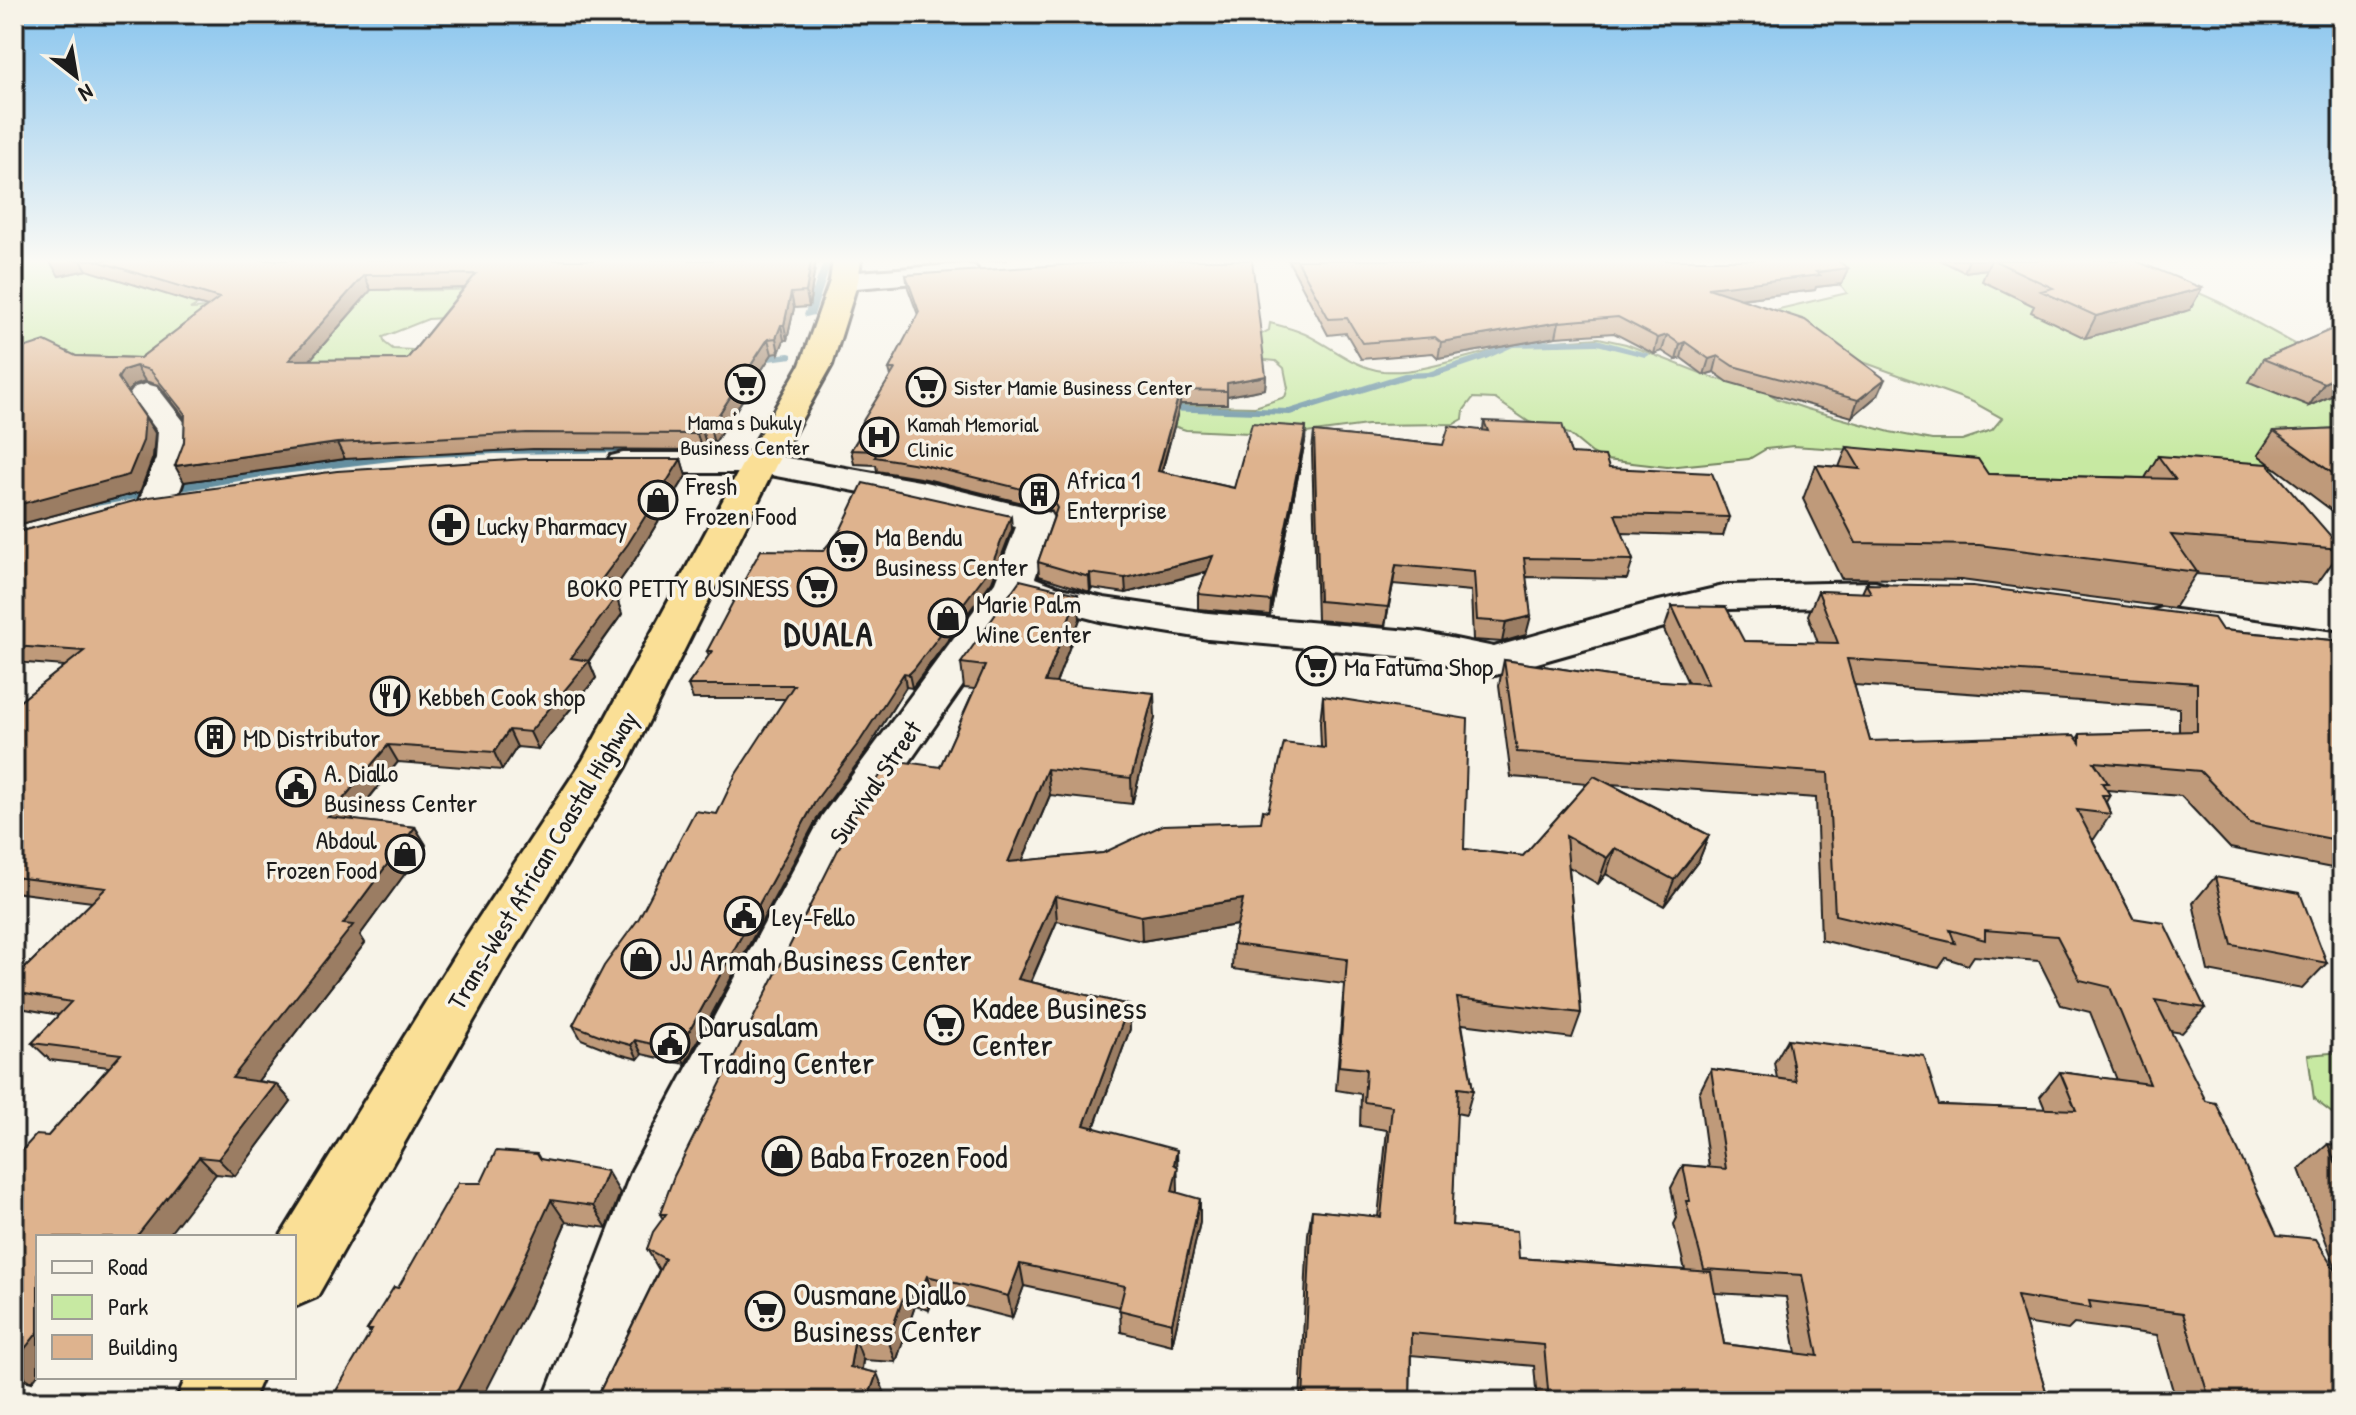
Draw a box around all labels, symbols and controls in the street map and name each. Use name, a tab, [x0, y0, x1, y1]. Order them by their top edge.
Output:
north arrow	[36, 36, 116, 116]
text: N	[73, 77, 99, 109]
supermarket icon: Mama's Dukuly Business Center	[724, 363, 766, 405]
supermarket icon: Sister Mamie Business Center	[905, 366, 947, 408]
place label: Sister Mamie Business Center	[954, 372, 1193, 402]
place label: Mama's Dukuly Business Center	[680, 407, 810, 462]
place label: Kamah Memorial Clinic	[907, 409, 1039, 464]
hospital icon: Kamah Memorial Clinic	[858, 416, 900, 458]
place label: Africa 1 Enterprise	[1067, 462, 1167, 527]
place label: Fresh Frozen Food	[685, 468, 796, 533]
building icon: Africa 1 Enterprise	[1018, 473, 1060, 515]
shop icon: Fresh Frozen Food	[637, 479, 679, 521]
pharmacy icon: Lucky Pharmacy	[428, 504, 470, 546]
place label: Lucky Pharmacy	[477, 508, 628, 543]
place label: Ma Bendu Business Center	[875, 519, 1028, 584]
supermarket icon: Ma Bendu Business Center	[826, 530, 868, 572]
supermarket icon: BOKO PETTY BUSINESS	[796, 566, 838, 608]
place label: BOKO PETTY BUSINESS	[567, 570, 789, 605]
place label: Marie Palm Wine Center	[976, 586, 1092, 651]
shop icon: Marie Palm Wine Center	[927, 597, 969, 639]
district label: DUALA	[784, 611, 874, 657]
supermarket icon: Ma Fatuma Shop	[1295, 645, 1337, 687]
place label: Ma Fatuma Shop	[1344, 649, 1493, 684]
restaurant icon: Kebbeh Cook shop	[369, 675, 411, 717]
place label: Kebbeh Cook shop	[418, 679, 585, 714]
street label: Trans-West African Coastal Highway	[439, 704, 645, 1016]
street label: Survival Street	[821, 712, 930, 851]
building icon: MD Distributor	[194, 716, 236, 758]
place label: MD Distributor	[243, 720, 380, 755]
place label: A. Diallo Business Center	[324, 755, 477, 820]
public building icon: A. Diallo Business Center	[275, 766, 317, 808]
place label: Abdoul Frozen Food	[266, 822, 377, 887]
shop icon: Abdoul Frozen Food	[384, 833, 426, 875]
public building icon: Ley-Fello	[723, 895, 765, 937]
place label: Ley-Fello	[772, 899, 855, 934]
shop icon: JJ Armah Business Center	[620, 938, 662, 980]
place label: JJ Armah Business Center	[669, 938, 972, 981]
place label: Kadee Business Center	[972, 986, 1147, 1066]
place label: Darusalam Trading Center	[698, 1004, 874, 1084]
supermarket icon: Kadee Business Center	[923, 1004, 965, 1046]
public building icon: Darusalam Trading Center	[649, 1022, 691, 1064]
shop icon: Baba Frozen Food	[761, 1135, 803, 1177]
place label: Baba Frozen Food	[810, 1135, 1008, 1178]
legend	[36, 1235, 296, 1379]
text: Road	[108, 1250, 147, 1282]
place label: Ousmane Diallo Business Center	[793, 1272, 982, 1352]
text: Park	[108, 1290, 148, 1322]
supermarket icon: Ousmane Diallo Business Center	[744, 1290, 786, 1332]
text: Building	[108, 1330, 178, 1362]

